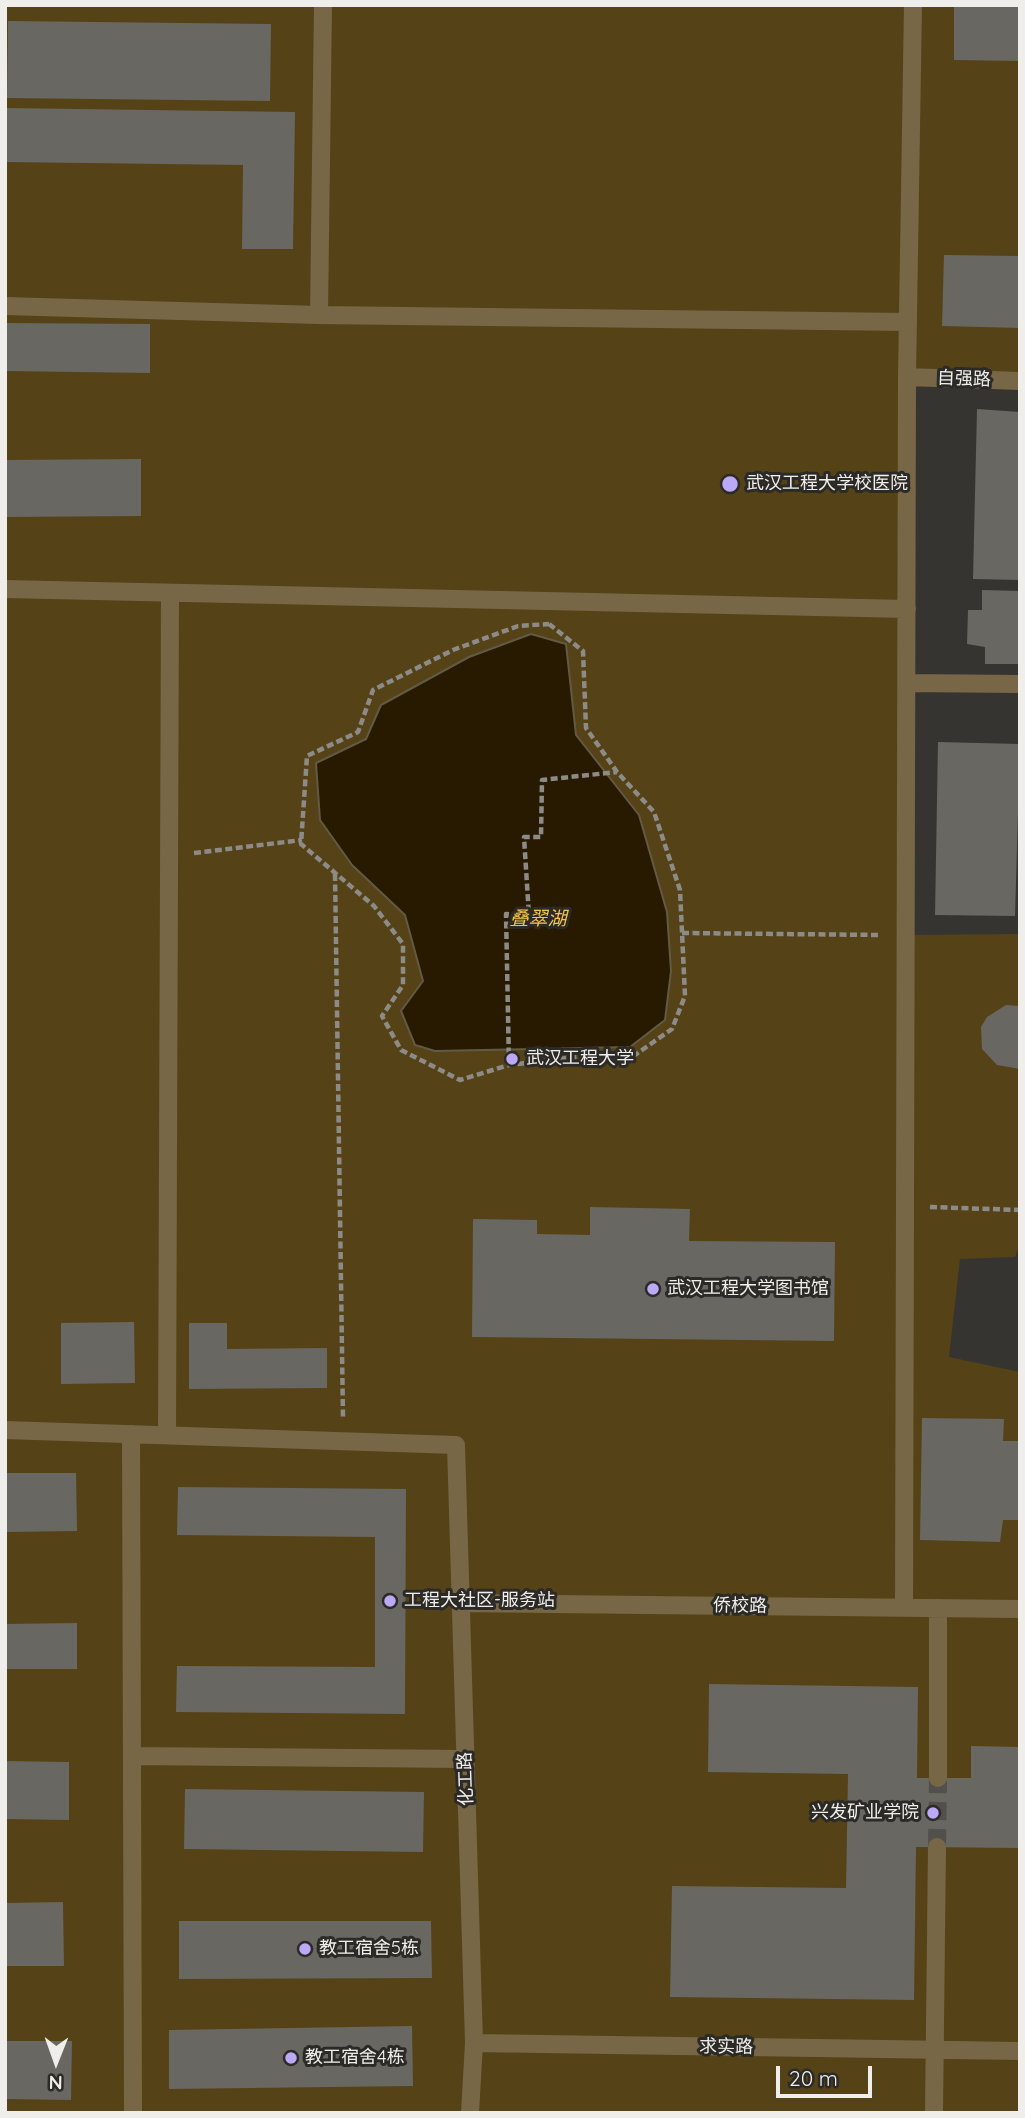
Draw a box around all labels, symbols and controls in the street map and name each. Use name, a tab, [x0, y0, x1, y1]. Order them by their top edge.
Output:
street label: 自强路	[937, 367, 991, 391]
place label: 武汉工程大学校医院	[746, 473, 908, 495]
marker: 武汉工程大学校医院	[720, 474, 740, 494]
water label: 叠翠湖	[510, 908, 566, 930]
place label: 武汉工程大学	[526, 1048, 634, 1070]
marker: 武汉工程大学	[504, 1051, 520, 1067]
place label: 武汉工程大学图书馆	[667, 1278, 829, 1300]
marker: 武汉工程大学图书馆	[645, 1281, 661, 1297]
place label: 工程大社区-服务站	[404, 1590, 555, 1612]
marker: 工程大社区-服务站	[382, 1593, 398, 1609]
street label: 侨校路	[713, 1595, 767, 1617]
street label: 化工路	[454, 1752, 478, 1806]
place label: 兴发矿业学院	[811, 1802, 919, 1824]
marker: 兴发矿业学院	[925, 1805, 941, 1821]
place label: 教工宿舍5栋	[319, 1938, 419, 1960]
marker: 教工宿舍5栋	[297, 1941, 313, 1957]
north arrow	[21, 2027, 91, 2097]
street label: 求实路	[699, 2036, 753, 2058]
place label: 教工宿舍4栋	[305, 2047, 404, 2069]
marker: 教工宿舍4栋	[283, 2050, 299, 2066]
scale bar	[780, 2052, 876, 2096]
text: 20 m	[789, 2065, 838, 2091]
text: N	[48, 2071, 63, 2095]

